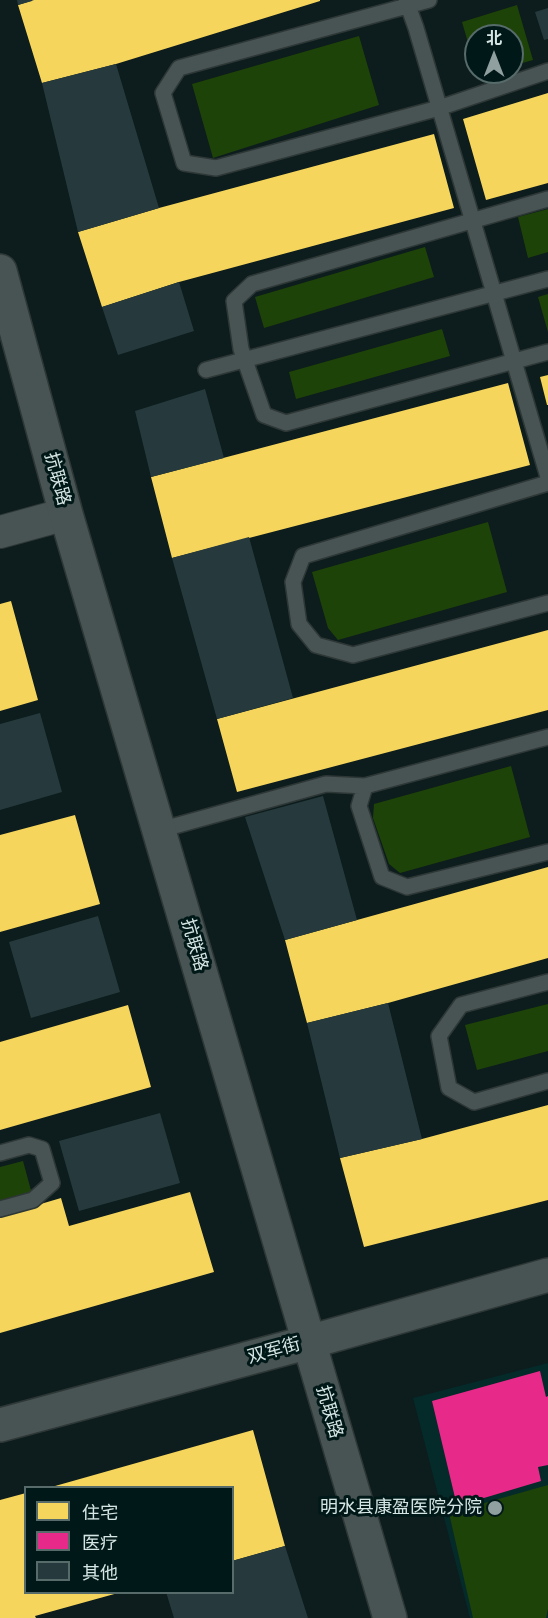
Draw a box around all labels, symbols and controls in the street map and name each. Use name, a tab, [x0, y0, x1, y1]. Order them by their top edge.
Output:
north arrow	[464, 24, 524, 84]
text: 北	[486, 27, 502, 49]
street label: 抗联路	[40, 450, 74, 508]
street label: 抗联路	[176, 916, 212, 974]
street label: 双军街	[245, 1334, 303, 1368]
street label: 抗联路	[311, 1383, 347, 1441]
legend	[24, 1486, 234, 1594]
place label: 明水县康盈医院分院	[320, 1497, 482, 1519]
marker: 明水县康盈医院分院	[486, 1499, 504, 1517]
text: 住宅	[82, 1500, 118, 1524]
text: 医疗	[82, 1530, 118, 1554]
text: 其他	[82, 1560, 118, 1584]

